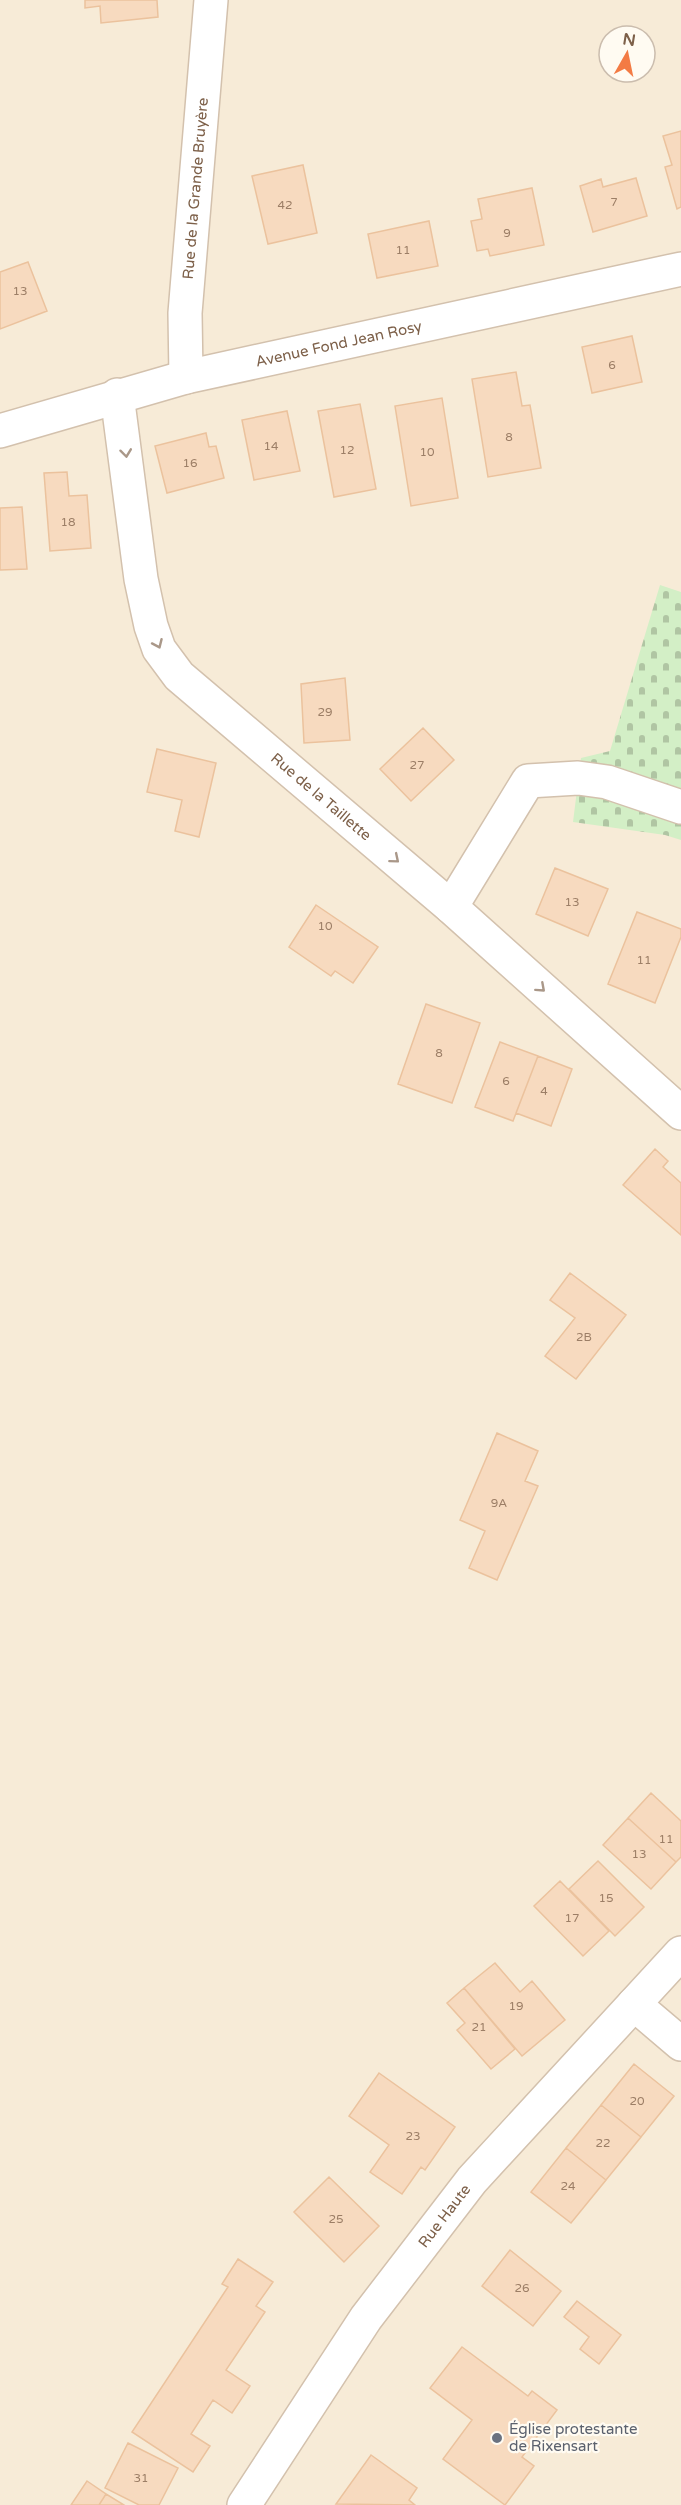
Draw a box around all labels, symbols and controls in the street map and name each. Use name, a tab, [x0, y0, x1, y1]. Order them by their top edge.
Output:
north arrow	[597, 24, 657, 84]
text: N	[621, 29, 637, 51]
street label: Rue de la Grande Bruyère	[179, 97, 212, 280]
house number: 7	[610, 195, 618, 209]
house number: 42	[277, 198, 293, 212]
house number: 9	[503, 226, 511, 240]
house number: 11	[395, 243, 411, 257]
house number: 13	[12, 284, 28, 298]
street label: Avenue Fond Jean Rosy	[254, 317, 424, 371]
house number: 6	[608, 358, 616, 372]
house number: 8	[505, 430, 513, 444]
house number: 14	[263, 439, 279, 453]
house number: 12	[339, 443, 355, 457]
house number: 10	[419, 445, 435, 459]
one-way arrow	[119, 448, 132, 457]
house number: 16	[182, 456, 198, 470]
house number: 18	[60, 515, 76, 529]
one-way arrow	[151, 638, 163, 649]
house number: 29	[317, 705, 333, 719]
street label: Rue de la Taillette	[267, 749, 375, 844]
house number: 27	[409, 758, 425, 772]
one-way arrow	[388, 852, 399, 863]
house number: 13	[564, 895, 580, 909]
house number: 10	[317, 919, 333, 933]
house number: 11	[636, 953, 652, 967]
one-way arrow	[534, 981, 545, 992]
house number: 8	[435, 1046, 443, 1060]
house number: 6	[502, 1074, 510, 1088]
house number: 4	[540, 1084, 548, 1098]
house number: 2B	[576, 1330, 592, 1344]
house number: 9A	[491, 1496, 507, 1510]
house number: 11	[658, 1832, 674, 1846]
house number: 13	[631, 1847, 647, 1861]
house number: 15	[598, 1891, 614, 1905]
house number: 17	[564, 1911, 580, 1925]
house number: 19	[508, 1999, 524, 2013]
house number: 21	[471, 2020, 487, 2034]
house number: 20	[629, 2094, 645, 2108]
house number: 23	[405, 2129, 421, 2143]
house number: 22	[595, 2136, 611, 2150]
house number: 24	[560, 2179, 576, 2193]
street label: Rue Haute	[414, 2181, 474, 2251]
house number: 25	[328, 2212, 344, 2226]
house number: 26	[514, 2281, 530, 2295]
place label: Église protestante de Rixensart	[509, 2420, 637, 2455]
marker: Église protestante de Rixensart	[490, 2431, 504, 2445]
house number: 31	[133, 2471, 149, 2485]

